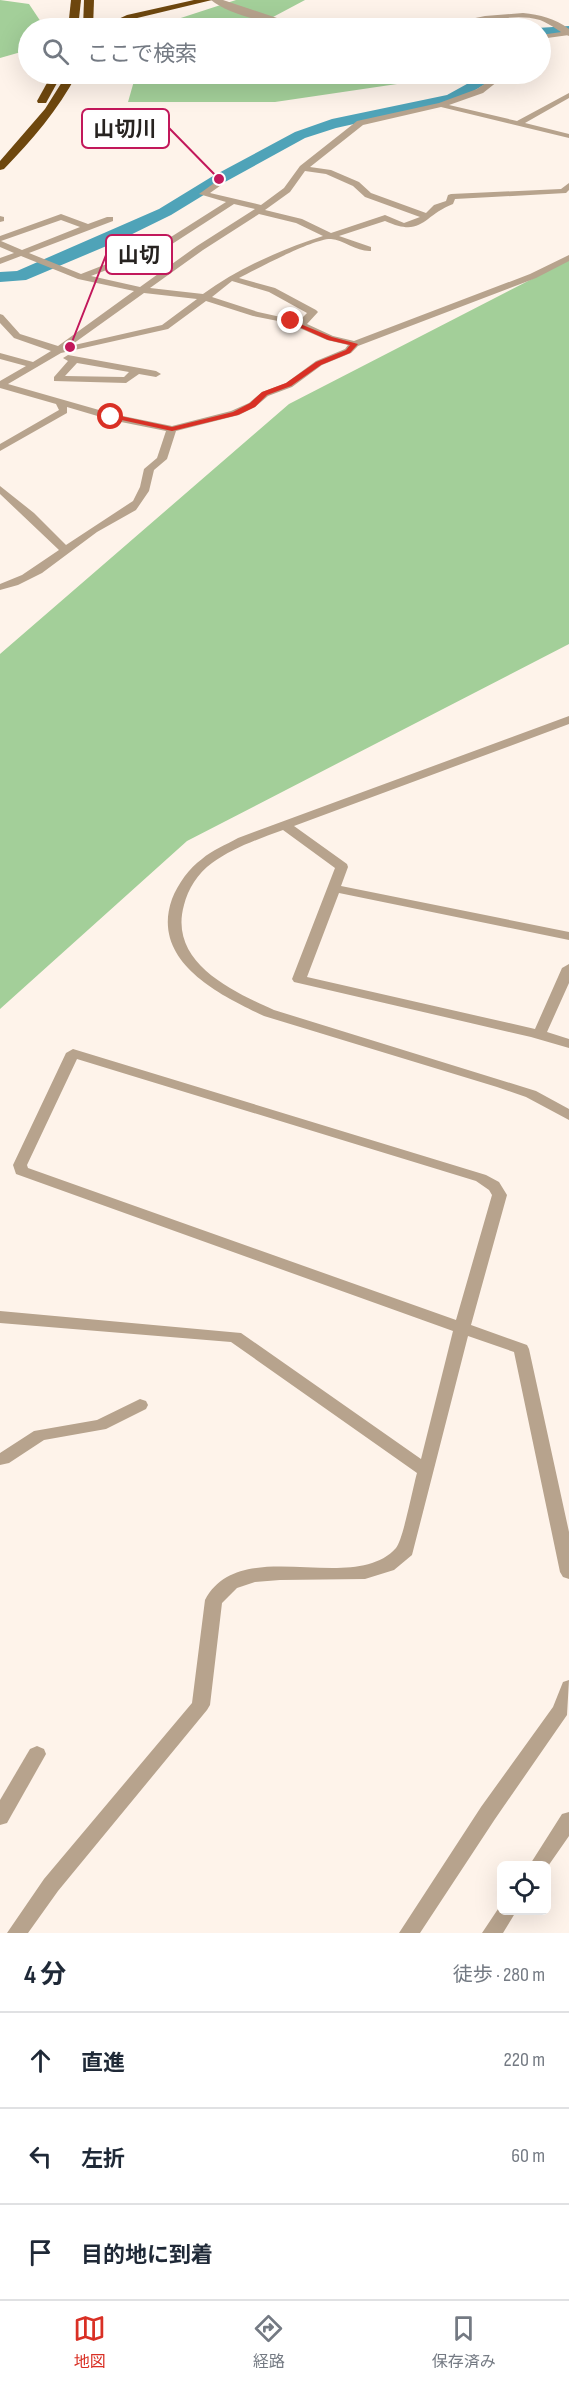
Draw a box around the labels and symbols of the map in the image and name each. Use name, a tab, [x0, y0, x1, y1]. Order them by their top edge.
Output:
callout: 山切川	[82, 109, 169, 148]
text: 山切川	[94, 117, 157, 142]
callout: 山切	[106, 235, 172, 274]
text: 山切	[118, 243, 160, 268]
route end	[277, 307, 303, 333]
route start	[97, 403, 123, 429]

